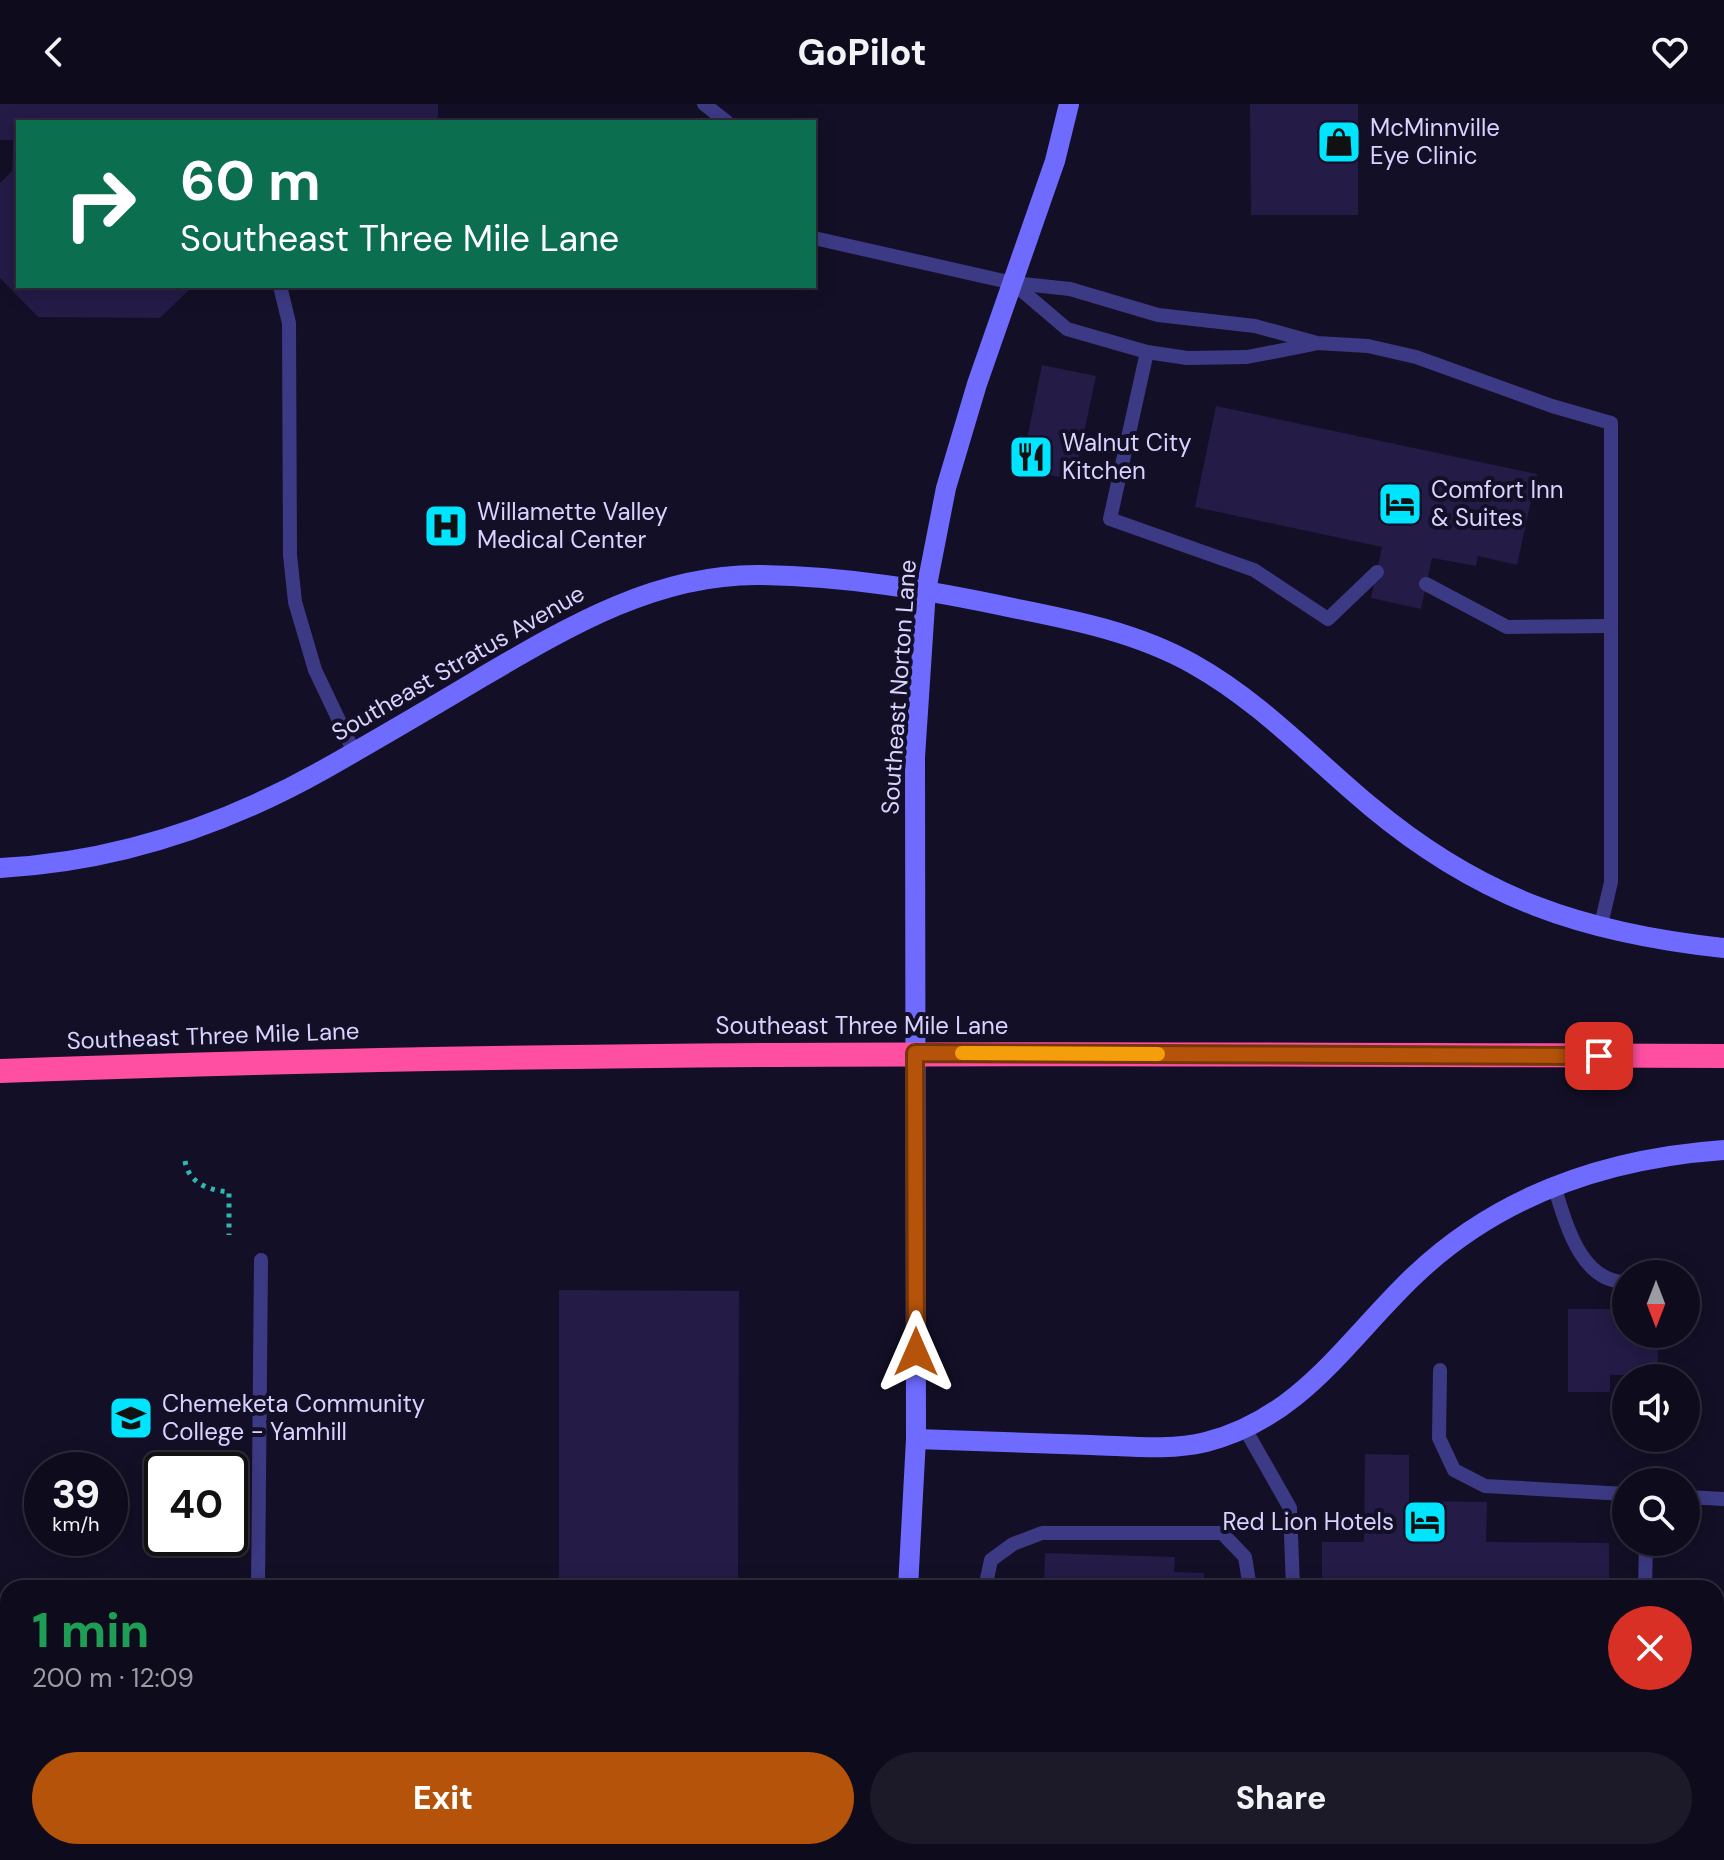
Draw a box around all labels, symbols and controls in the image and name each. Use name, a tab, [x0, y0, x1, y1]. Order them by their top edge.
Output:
text: GoPilot	[797, 29, 927, 76]
icon: back	[32, 30, 76, 74]
icon: heart	[1648, 30, 1692, 74]
place label: McMinnville Eye Clinic	[1370, 112, 1500, 171]
shop icon: McMinnville Eye Clinic	[1315, 118, 1363, 166]
text: 60 m	[180, 144, 321, 217]
icon: right	[48, 152, 152, 256]
text: Southeast Three Mile Lane	[180, 215, 619, 262]
place label: Walnut City Kitchen	[1062, 427, 1192, 486]
restaurant icon: Walnut City Kitchen	[1007, 433, 1055, 481]
place label: Comfort Inn & Suites	[1431, 474, 1564, 533]
hotel icon: Comfort Inn & Suites	[1376, 480, 1424, 528]
place label: Willamette Valley Medical Center	[477, 496, 668, 555]
hospital icon: Willamette Valley Medical Center	[422, 502, 470, 550]
street label: Southeast Norton Lane	[874, 558, 923, 815]
street label: Southeast Stratus Avenue	[326, 577, 590, 748]
street label: Southeast Three Mile Lane	[716, 1010, 1008, 1041]
street label: Southeast Three Mile Lane	[66, 1015, 360, 1056]
pin	[1565, 1022, 1633, 1090]
icon: arrive	[1577, 1034, 1621, 1078]
north arrow	[1612, 1260, 1700, 1348]
map controls	[1612, 1260, 1700, 1556]
position arrow	[874, 1310, 958, 1394]
button: sound	[1612, 1364, 1700, 1452]
place label: Chemeketa Community College - Yamhill	[162, 1388, 425, 1447]
school or university icon: Chemeketa Community College - Yamhill	[107, 1394, 155, 1442]
speed limit sign: 40	[144, 1452, 248, 1556]
text: 39	[52, 1468, 100, 1520]
button: search	[1612, 1468, 1700, 1556]
hotel icon: Red Lion Hotels	[1401, 1498, 1449, 1546]
place label: Red Lion Hotels	[1222, 1506, 1394, 1537]
text: km/h	[52, 1511, 100, 1537]
text: 1 min	[32, 1599, 149, 1662]
button: close	[1608, 1606, 1692, 1690]
text: 200 m · 12:09	[32, 1661, 194, 1695]
button: Exit	[32, 1752, 854, 1844]
button: Share	[870, 1752, 1692, 1844]

